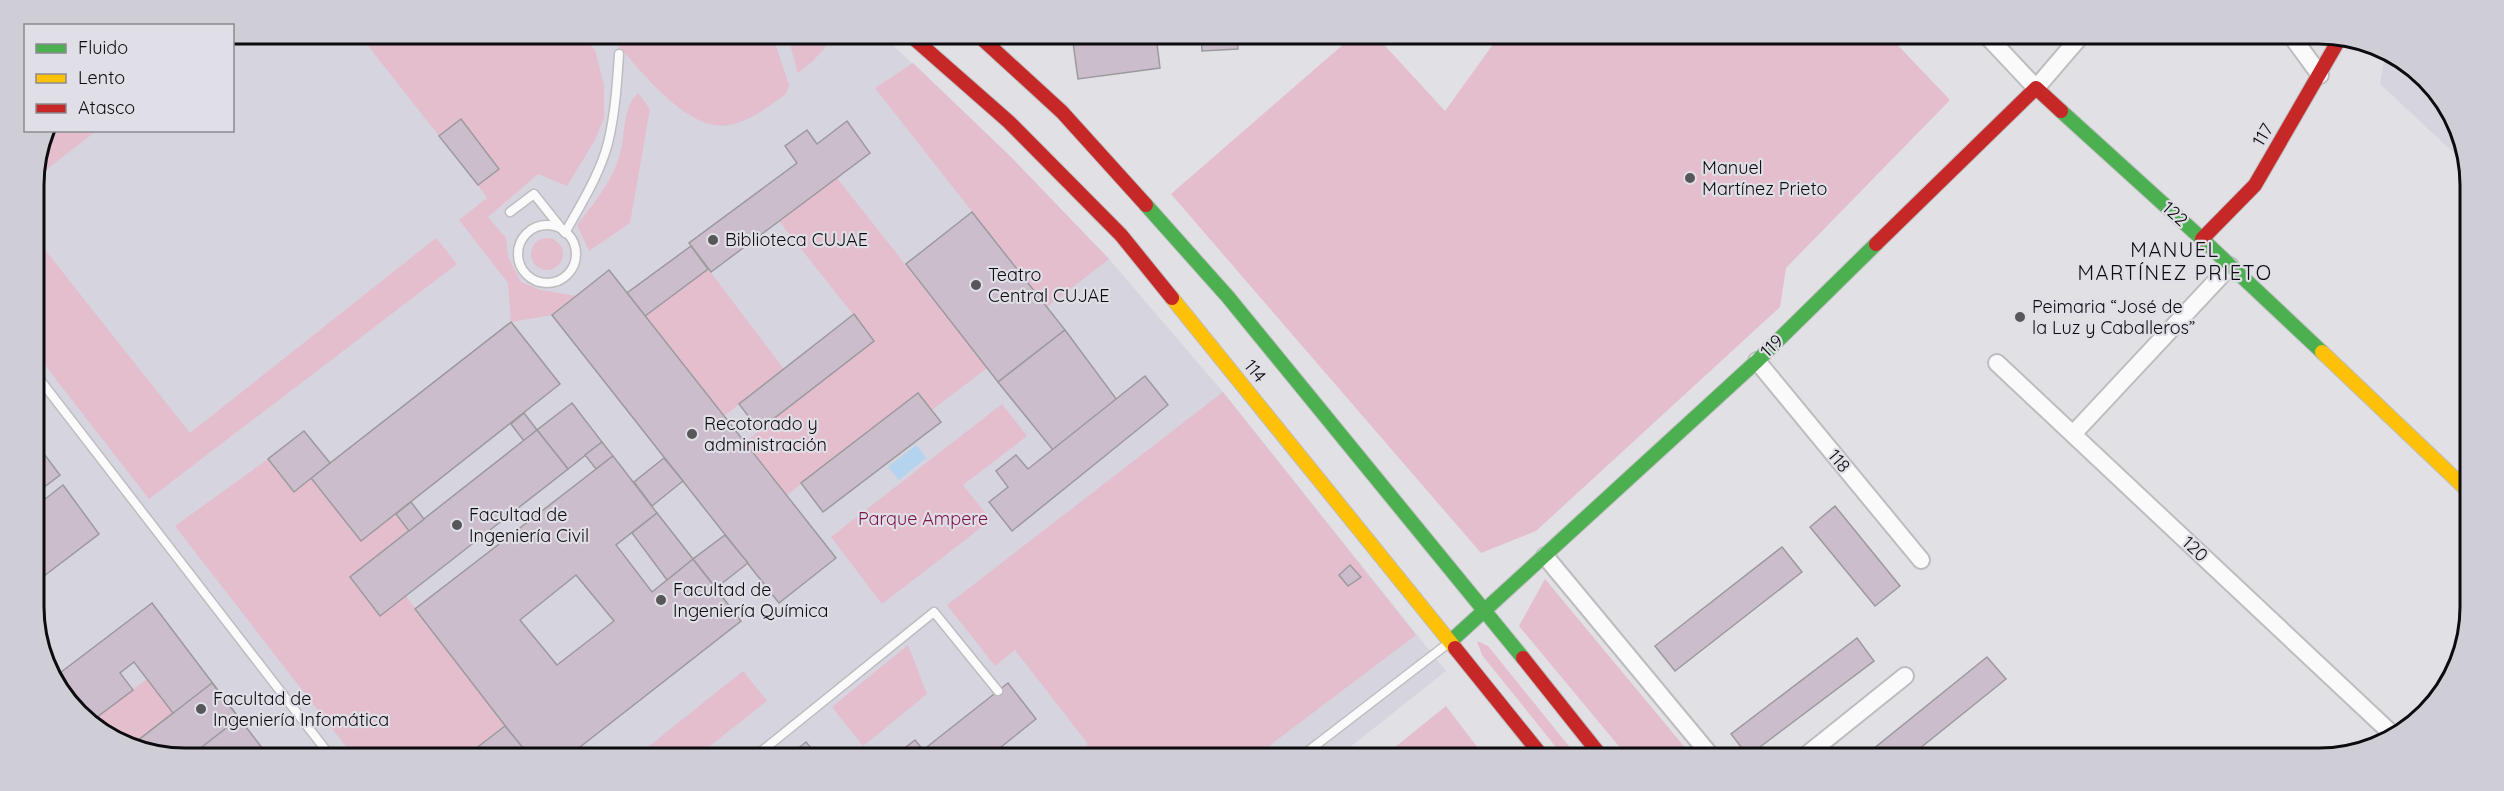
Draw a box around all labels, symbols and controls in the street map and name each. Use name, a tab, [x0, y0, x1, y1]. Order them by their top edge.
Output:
legend	[24, 24, 234, 132]
text: Fluido	[78, 36, 128, 59]
text: Lento	[78, 66, 125, 89]
text: Atasco	[78, 96, 135, 119]
street label: 117	[2247, 119, 2278, 150]
place label: Manuel Martínez Prieto	[1702, 156, 1827, 200]
marker: Manuel Martínez Prieto	[1683, 171, 1697, 185]
street label: 122	[2158, 196, 2193, 231]
place label: Biblioteca CUJAE	[725, 228, 868, 251]
marker: Biblioteca CUJAE	[706, 233, 720, 247]
district label: MANUEL MARTÍNEZ PRIETO	[2077, 237, 2273, 285]
place label: Teatro Central CUJAE	[988, 263, 1109, 307]
marker: Teatro Central CUJAE	[969, 278, 983, 292]
place label: Peimaria “José de la Luz y Caballeros”	[2032, 295, 2195, 339]
marker: Peimaria “José de la Luz y Caballeros”	[2013, 310, 2027, 324]
street label: 119	[1755, 329, 1788, 362]
street label: 114	[1239, 355, 1271, 387]
place label: Recotorado y administración	[704, 412, 827, 456]
marker: Recotorado y administración	[685, 427, 699, 441]
street label: 118	[1823, 444, 1856, 477]
place label: Facultad de Ingeniería Civil	[469, 503, 589, 547]
park label: Parque Ampere	[858, 507, 988, 530]
marker: Facultad de Ingeniería Civil	[450, 518, 464, 532]
street label: 120	[2177, 531, 2213, 566]
place label: Facultad de Ingeniería Química	[673, 578, 829, 622]
marker: Facultad de Ingeniería Química	[654, 593, 668, 607]
place label: Facultad de Ingeniería Infomática	[213, 687, 389, 731]
marker: Facultad de Ingeniería Infomática	[194, 702, 208, 716]

